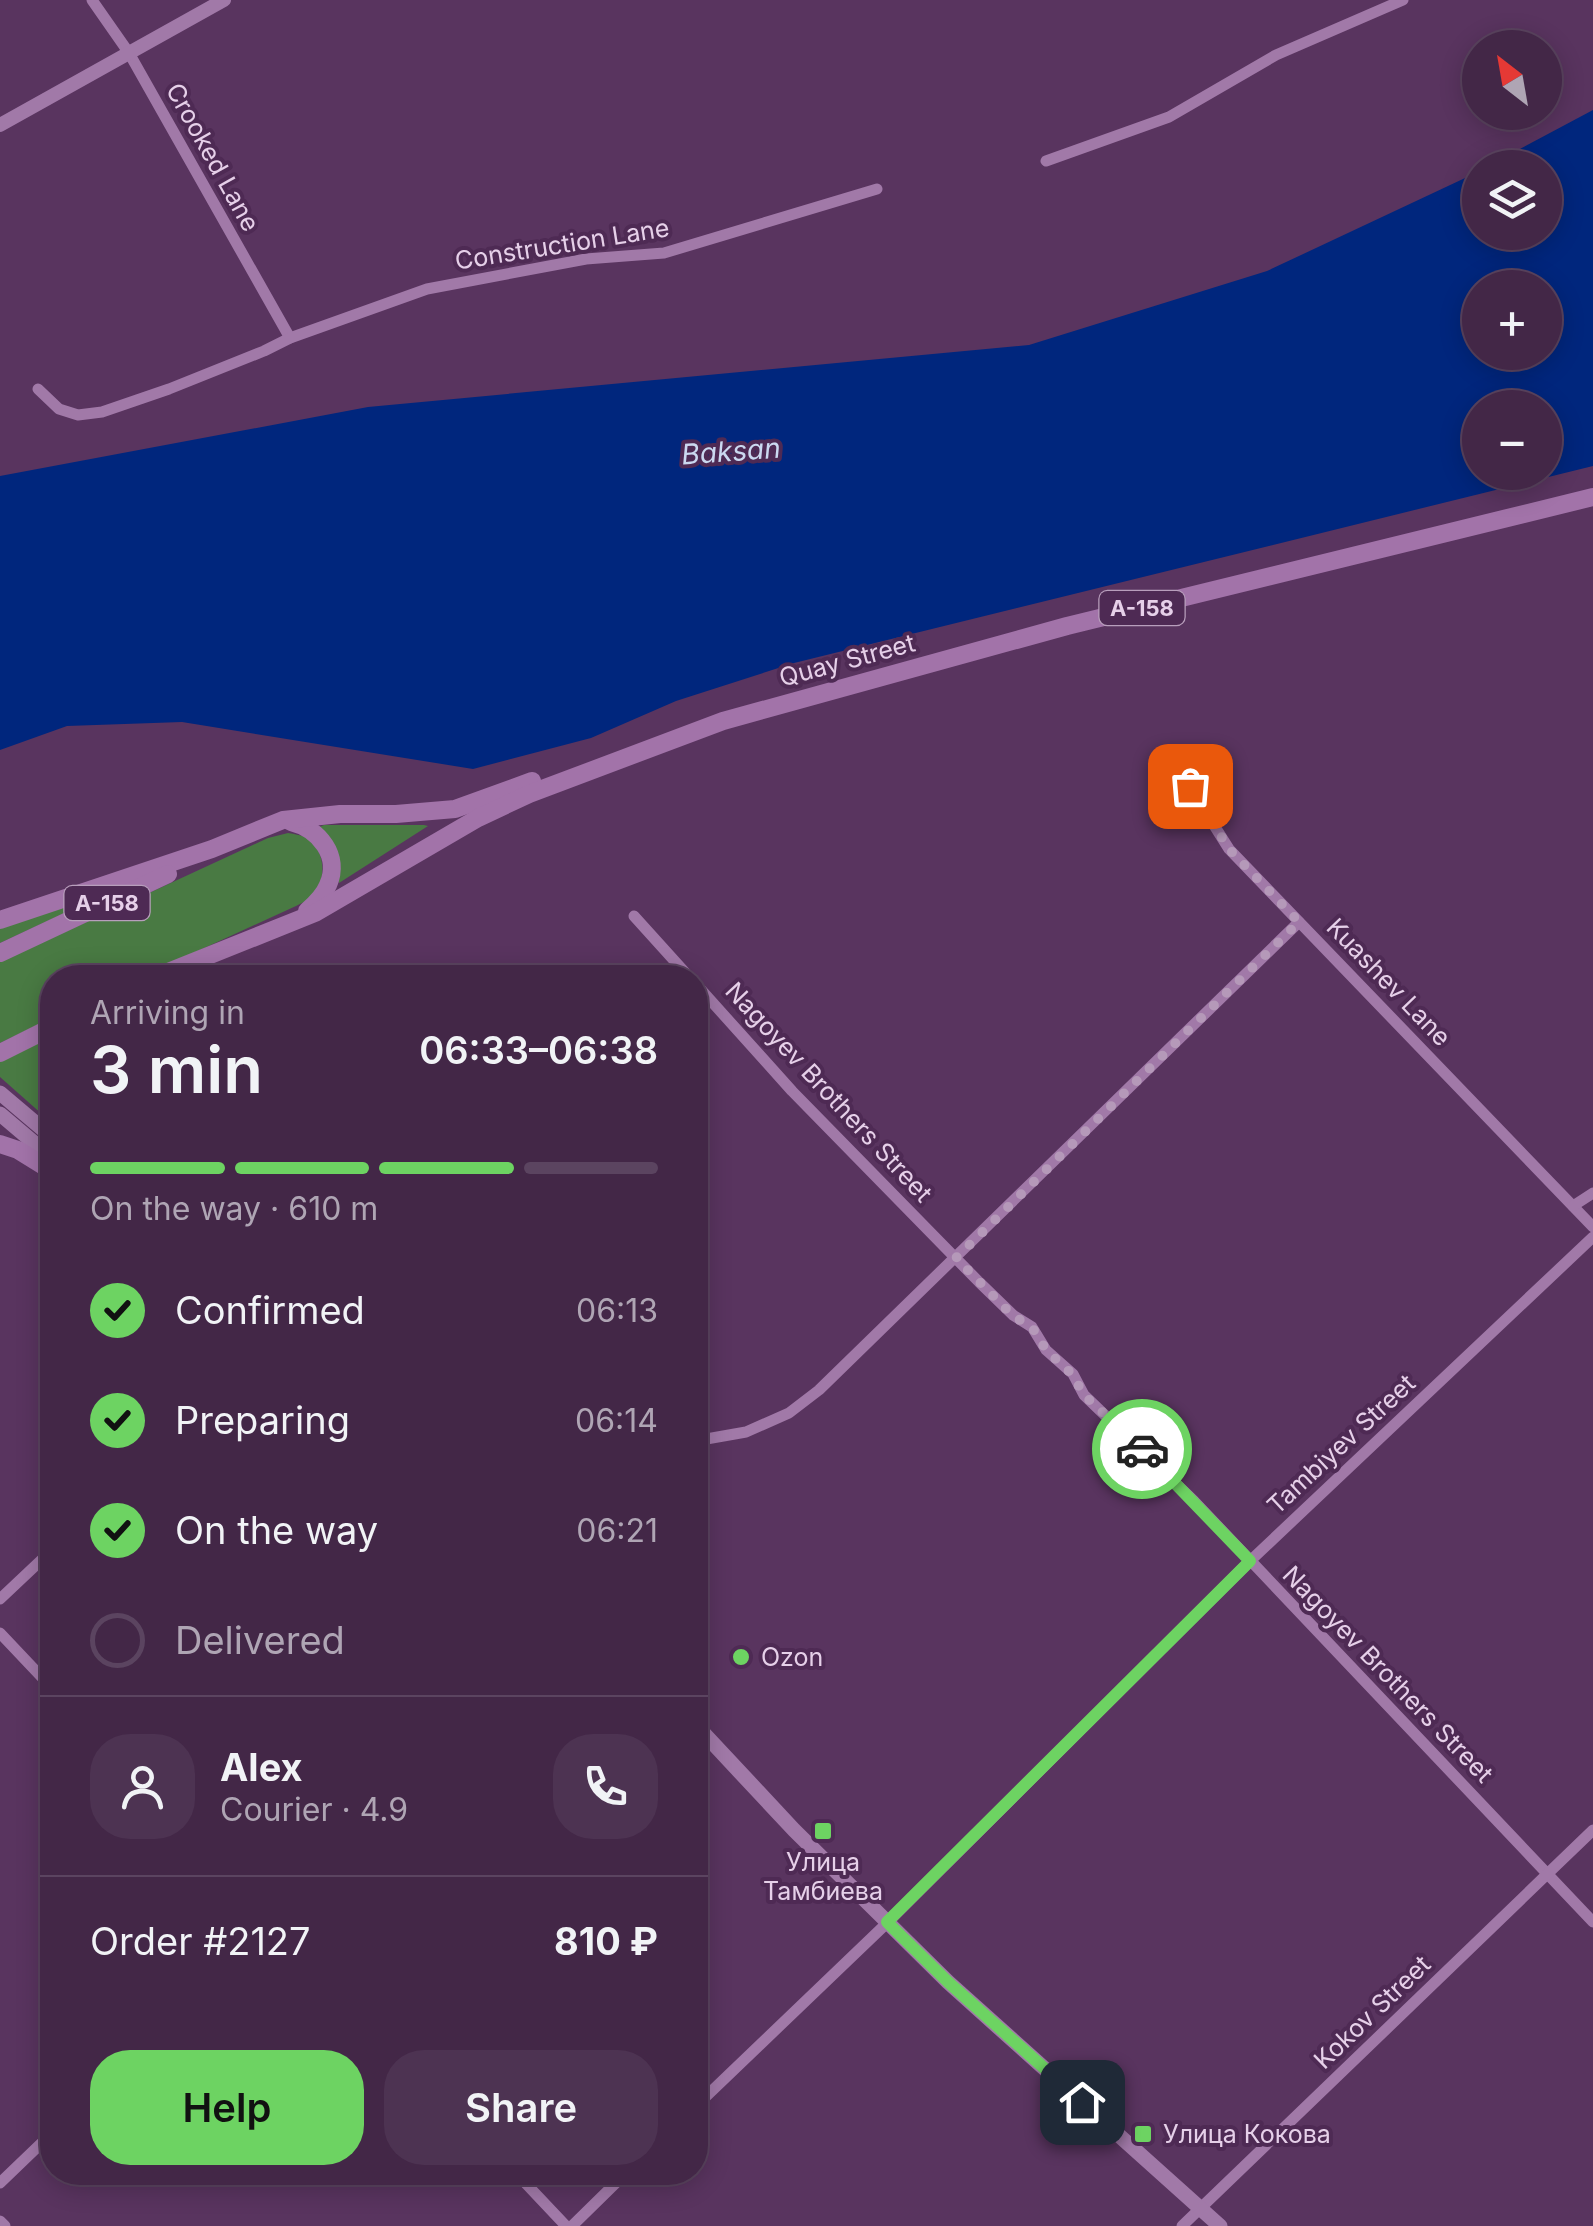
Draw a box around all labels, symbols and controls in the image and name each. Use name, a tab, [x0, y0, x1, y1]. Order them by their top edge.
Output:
north arrow	[1462, 30, 1562, 130]
map controls	[1462, 30, 1562, 490]
street label: Crooked Lane	[160, 78, 266, 236]
button: layers	[1462, 150, 1562, 250]
street label: Construction Lane	[453, 212, 671, 276]
button: +	[1462, 270, 1562, 370]
button: −	[1462, 390, 1562, 490]
water label: Baksan	[680, 431, 782, 471]
road number: А-158	[1100, 591, 1184, 625]
street label: Quay Street	[776, 627, 918, 693]
pin	[1148, 744, 1233, 829]
icon: bag	[1163, 759, 1218, 814]
road number: А-158	[64, 886, 150, 920]
street label: Kuashev Lane	[1321, 912, 1457, 1052]
street label: Nagoyev Brothers Street	[719, 976, 939, 1208]
text: Arriving in	[90, 993, 245, 1032]
text: 06:33–06:38	[419, 1027, 658, 1073]
text: 3 min	[90, 1030, 263, 1109]
text: On the way · 610 m	[90, 1189, 378, 1228]
icon: check	[90, 1283, 145, 1338]
text: Confirmed	[175, 1287, 365, 1333]
text: 06:13	[576, 1291, 658, 1330]
street label: Tambiyev Street	[1261, 1368, 1421, 1520]
icon: check	[90, 1393, 145, 1448]
text: Preparing	[175, 1397, 350, 1443]
courier	[1092, 1399, 1192, 1499]
text: 06:14	[575, 1401, 658, 1440]
icon: car	[1115, 1422, 1170, 1477]
icon: check	[90, 1503, 145, 1558]
text: On the way	[175, 1507, 378, 1553]
text: 06:21	[576, 1511, 658, 1550]
street label: Nagoyev Brothers Street	[1277, 1559, 1499, 1789]
text: Delivered	[175, 1617, 345, 1663]
place label: Ozon	[761, 1642, 823, 1672]
marker: Ozon	[730, 1646, 752, 1668]
button: person	[90, 1734, 195, 1839]
button: phone	[553, 1734, 658, 1839]
text: Alex	[220, 1744, 303, 1790]
text: Courier · 4.9	[220, 1790, 408, 1829]
marker: Улица Тамбиева	[812, 1820, 834, 1842]
place label: Улица Тамбиева	[763, 1847, 883, 1906]
text: Order #2127	[90, 1918, 311, 1964]
text: 810 ₽	[554, 1918, 658, 1964]
street label: Kokov Street	[1308, 1949, 1436, 2075]
button: Help	[90, 2050, 364, 2165]
button: Share	[384, 2050, 658, 2165]
pin	[1040, 2060, 1125, 2145]
icon: home	[1055, 2075, 1110, 2130]
place label: Улица Кокова	[1163, 2119, 1331, 2149]
marker: Улица Кокова	[1132, 2123, 1154, 2145]

